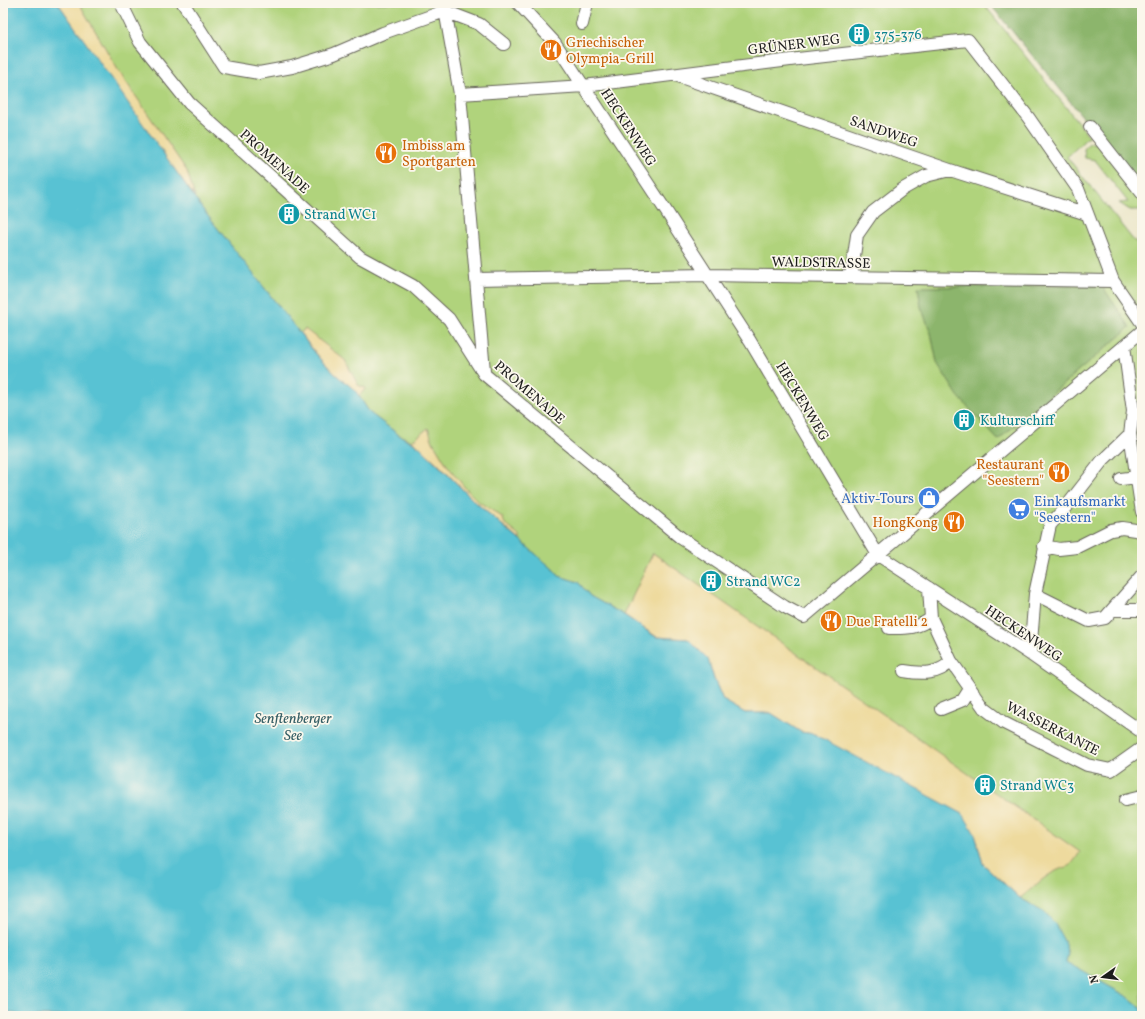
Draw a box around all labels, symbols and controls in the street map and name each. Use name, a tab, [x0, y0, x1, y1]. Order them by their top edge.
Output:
building icon: 375-376	[846, 21, 872, 47]
place label: 375-376	[874, 26, 922, 45]
street label: GRÜNER WEG	[747, 30, 841, 61]
place label: Griechischer Olympia-Grill	[566, 34, 654, 69]
restaurant icon: Griechischer Olympia-Grill	[538, 37, 564, 63]
street label: HECKENWEG	[596, 85, 660, 170]
street label: SANDWEG	[847, 112, 920, 153]
street label: PROMENADE	[235, 126, 313, 199]
place label: Imbiss am Sportgarten	[402, 137, 476, 172]
restaurant icon: Imbiss am Sportgarten	[373, 140, 399, 166]
building icon: Strand WC1	[276, 201, 302, 227]
place label: Strand WC1	[304, 206, 377, 225]
street label: WALDSTRASSE	[771, 253, 871, 274]
street label: PROMENADE	[490, 357, 568, 429]
street label: HECKENWEG	[771, 359, 833, 445]
building icon: Kulturschiff	[951, 407, 977, 433]
place label: Kulturschiff	[980, 412, 1056, 431]
place label: Restaurant "Seestern"	[976, 456, 1044, 491]
restaurant icon: Restaurant "Seestern"	[1046, 459, 1072, 485]
shop icon: Aktiv-Tours	[916, 485, 942, 511]
place label: Aktiv-Tours	[841, 490, 914, 509]
place label: Einkaufsmarkt "Seestern"	[1034, 493, 1126, 528]
supermarket icon: Einkaufsmarkt "Seestern"	[1006, 496, 1032, 522]
restaurant icon: HongKong	[941, 509, 967, 535]
place label: HongKong	[873, 514, 938, 533]
building icon: Strand WC2	[698, 568, 724, 594]
place label: Strand WC2	[726, 573, 801, 592]
street label: HECKENWEG	[981, 601, 1065, 667]
restaurant icon: Due Fratelli 2	[818, 608, 844, 634]
place label: Due Fratelli 2	[846, 613, 928, 632]
street label: WASSERKANTE	[1003, 698, 1102, 761]
water label: Senftenberger See	[254, 709, 332, 747]
building icon: Strand WC3	[972, 772, 998, 798]
place label: Strand WC3	[1000, 777, 1074, 796]
north arrow	[1083, 957, 1123, 997]
text: N	[1087, 973, 1103, 985]

